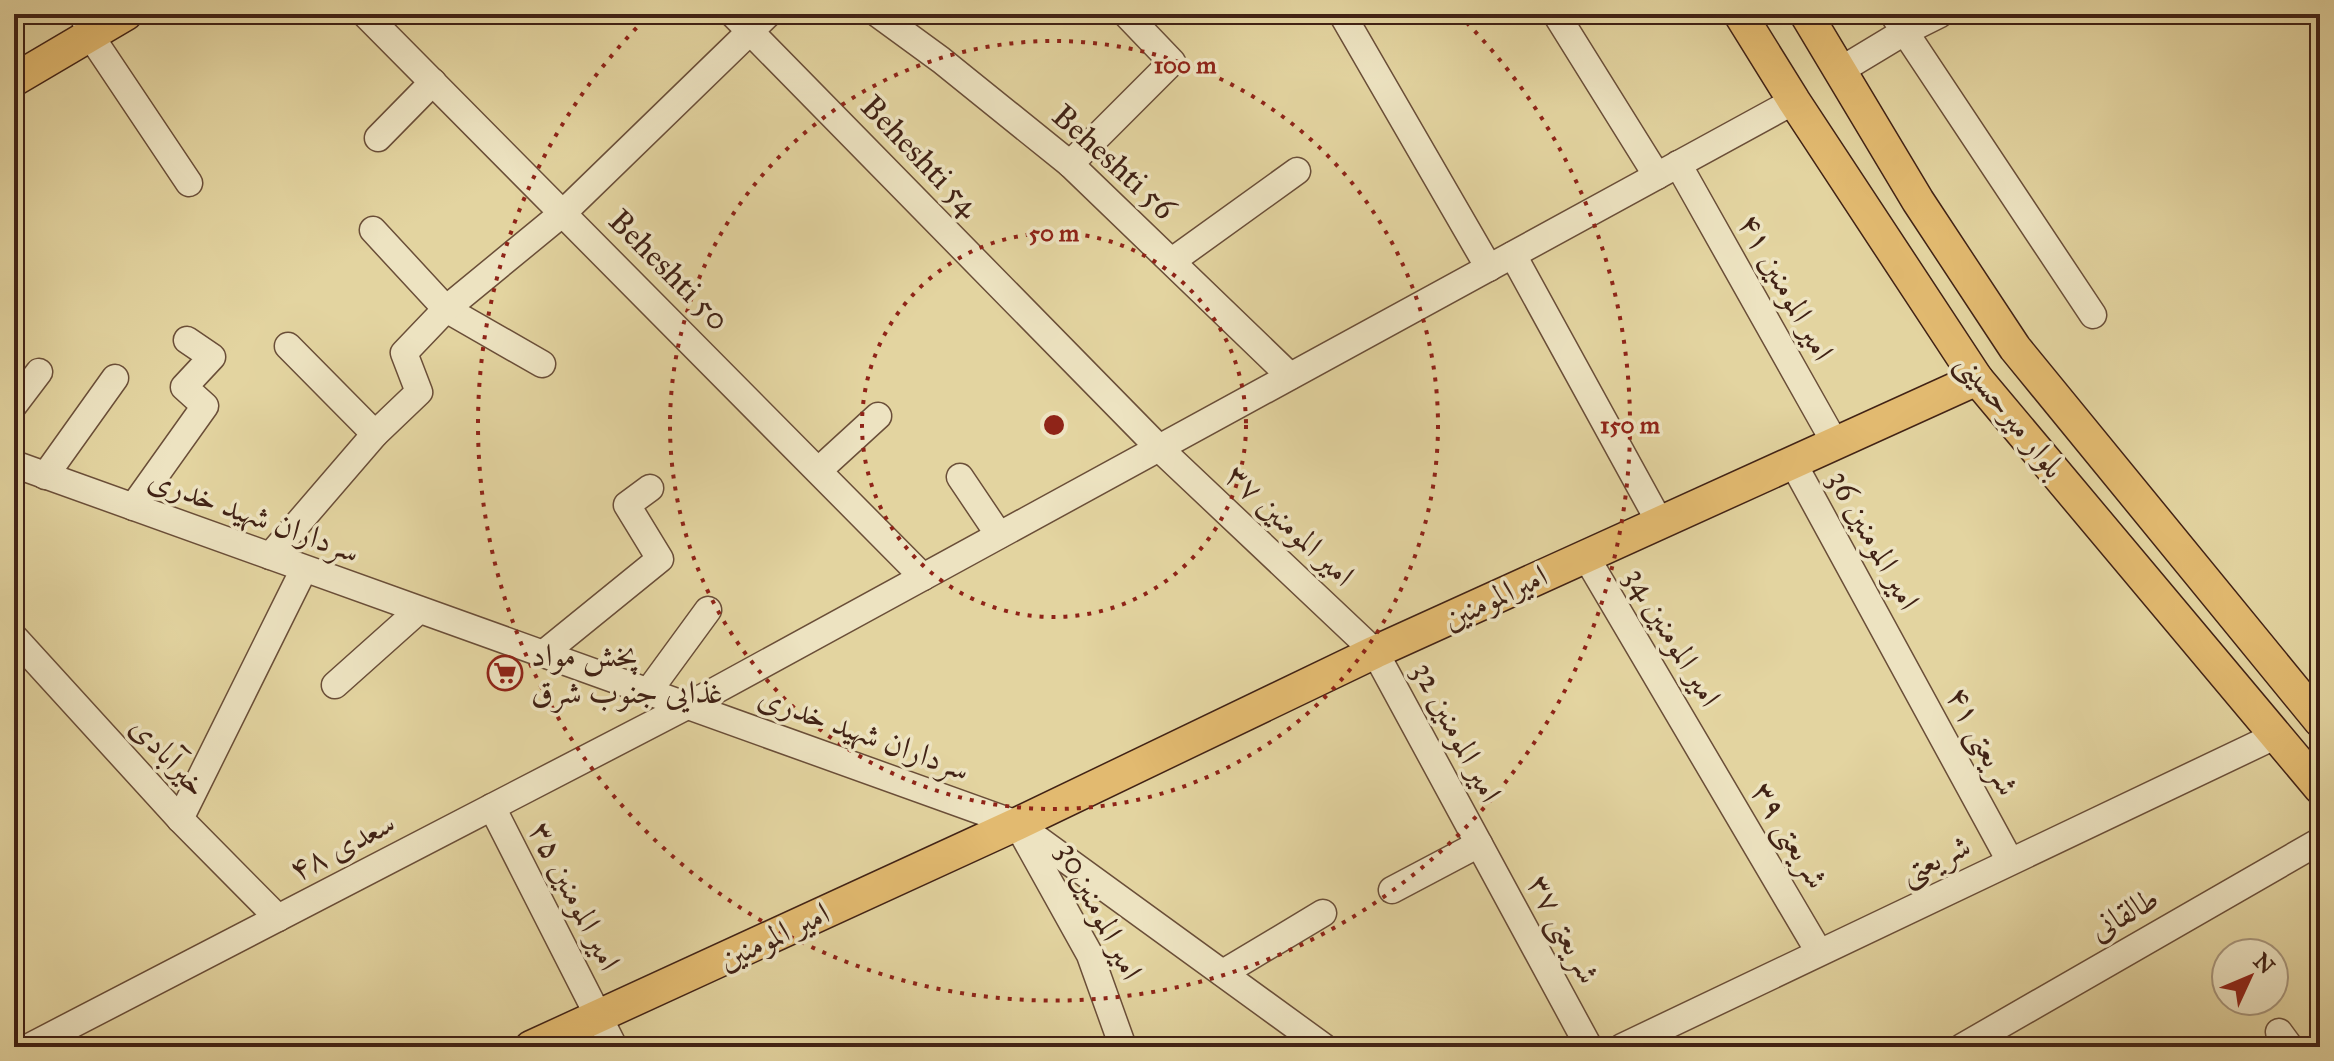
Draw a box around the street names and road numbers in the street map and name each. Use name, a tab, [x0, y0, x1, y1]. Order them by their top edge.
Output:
street label: Beheshti 54	[853, 87, 988, 226]
street label: Beheshti 56	[1044, 96, 1185, 229]
street label: Beheshti 50	[600, 201, 738, 339]
street label: امیر المومنین ۴۱	[1730, 207, 1842, 367]
street label: بلوار میرحسینی	[1946, 344, 2074, 488]
street label: امیر المومنین ۳۷	[1217, 455, 1363, 595]
street label: سرداران شهید خدری	[143, 459, 365, 572]
street label: امیر المومنین 36	[1820, 463, 1928, 617]
street label: امیرالمومنین	[1437, 556, 1553, 638]
street label: امیر المومنین 34	[1616, 560, 1730, 714]
street label: امیر المومنین 32	[1404, 655, 1510, 809]
street label: سرداران شهید خدری	[753, 677, 975, 790]
street label: شریعتی ۴۱	[1935, 680, 2028, 804]
street label: خیرآبادی	[122, 708, 216, 804]
street label: شریعتی ۳۹	[1740, 774, 1837, 897]
street label: سعدی ۴۸	[282, 803, 402, 889]
street label: امیر المومنین ۳۵	[521, 815, 629, 977]
street label: شریعتی	[1893, 826, 1978, 895]
street label: امیر المومنین30	[1049, 836, 1151, 986]
street label: شریعتی ۳۷	[1516, 868, 1609, 992]
street label: طالقانی	[2082, 879, 2166, 949]
street label: امیر المومنین	[712, 893, 836, 979]

